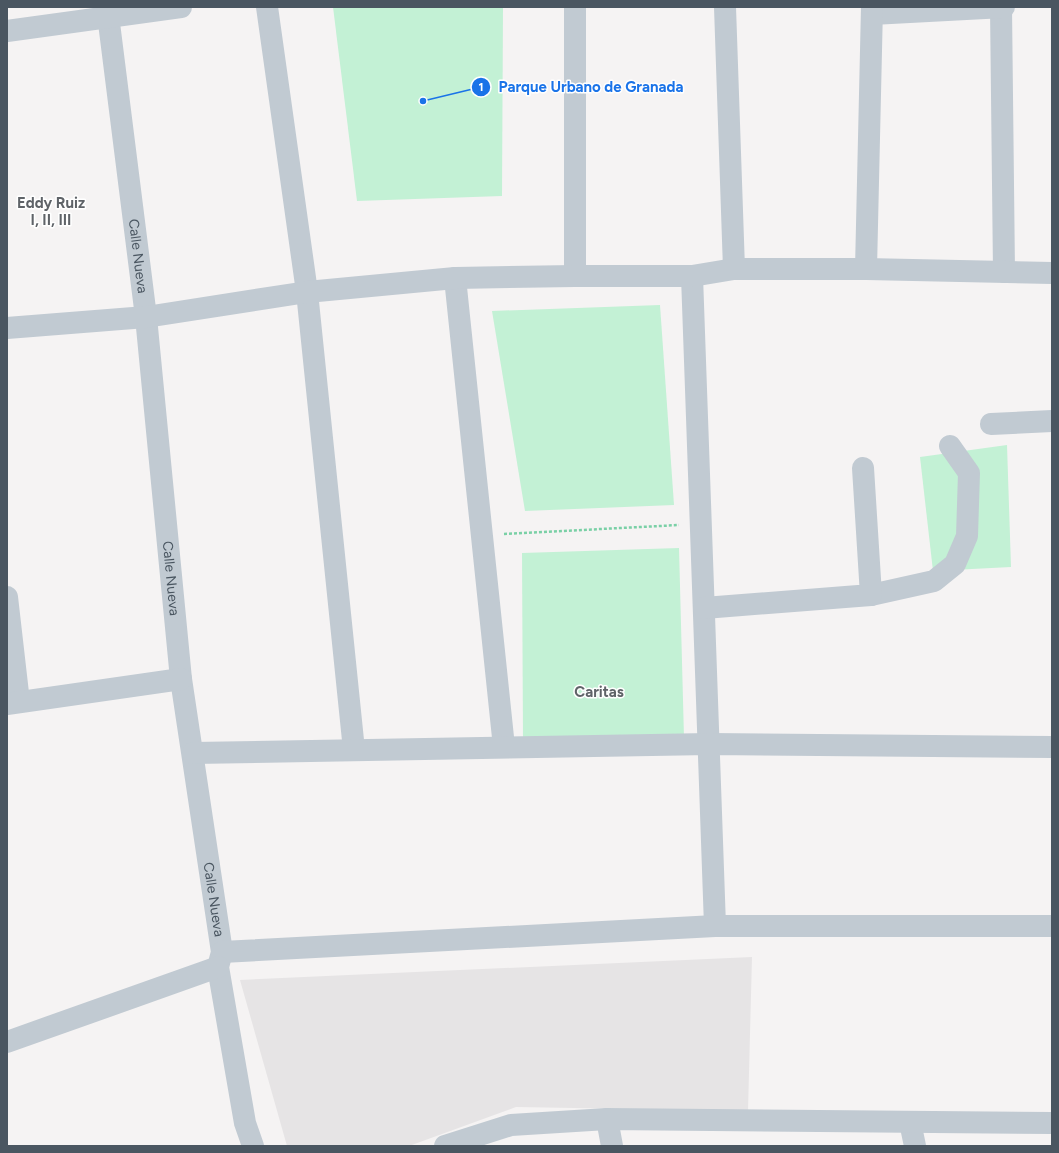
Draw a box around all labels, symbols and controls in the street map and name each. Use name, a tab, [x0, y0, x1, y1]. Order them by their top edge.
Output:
callout: Parque Urbano de Granada	[471, 73, 692, 100]
text: Parque Urbano de Granada	[499, 78, 683, 96]
text: 1	[478, 80, 484, 94]
district label: Eddy Ruiz I, II, III	[17, 194, 85, 229]
street label: Calle Nueva	[125, 218, 151, 294]
street label: Calle Nueva	[159, 540, 183, 617]
district label: Caritas	[574, 683, 624, 701]
street label: Calle Nueva	[200, 861, 228, 938]

